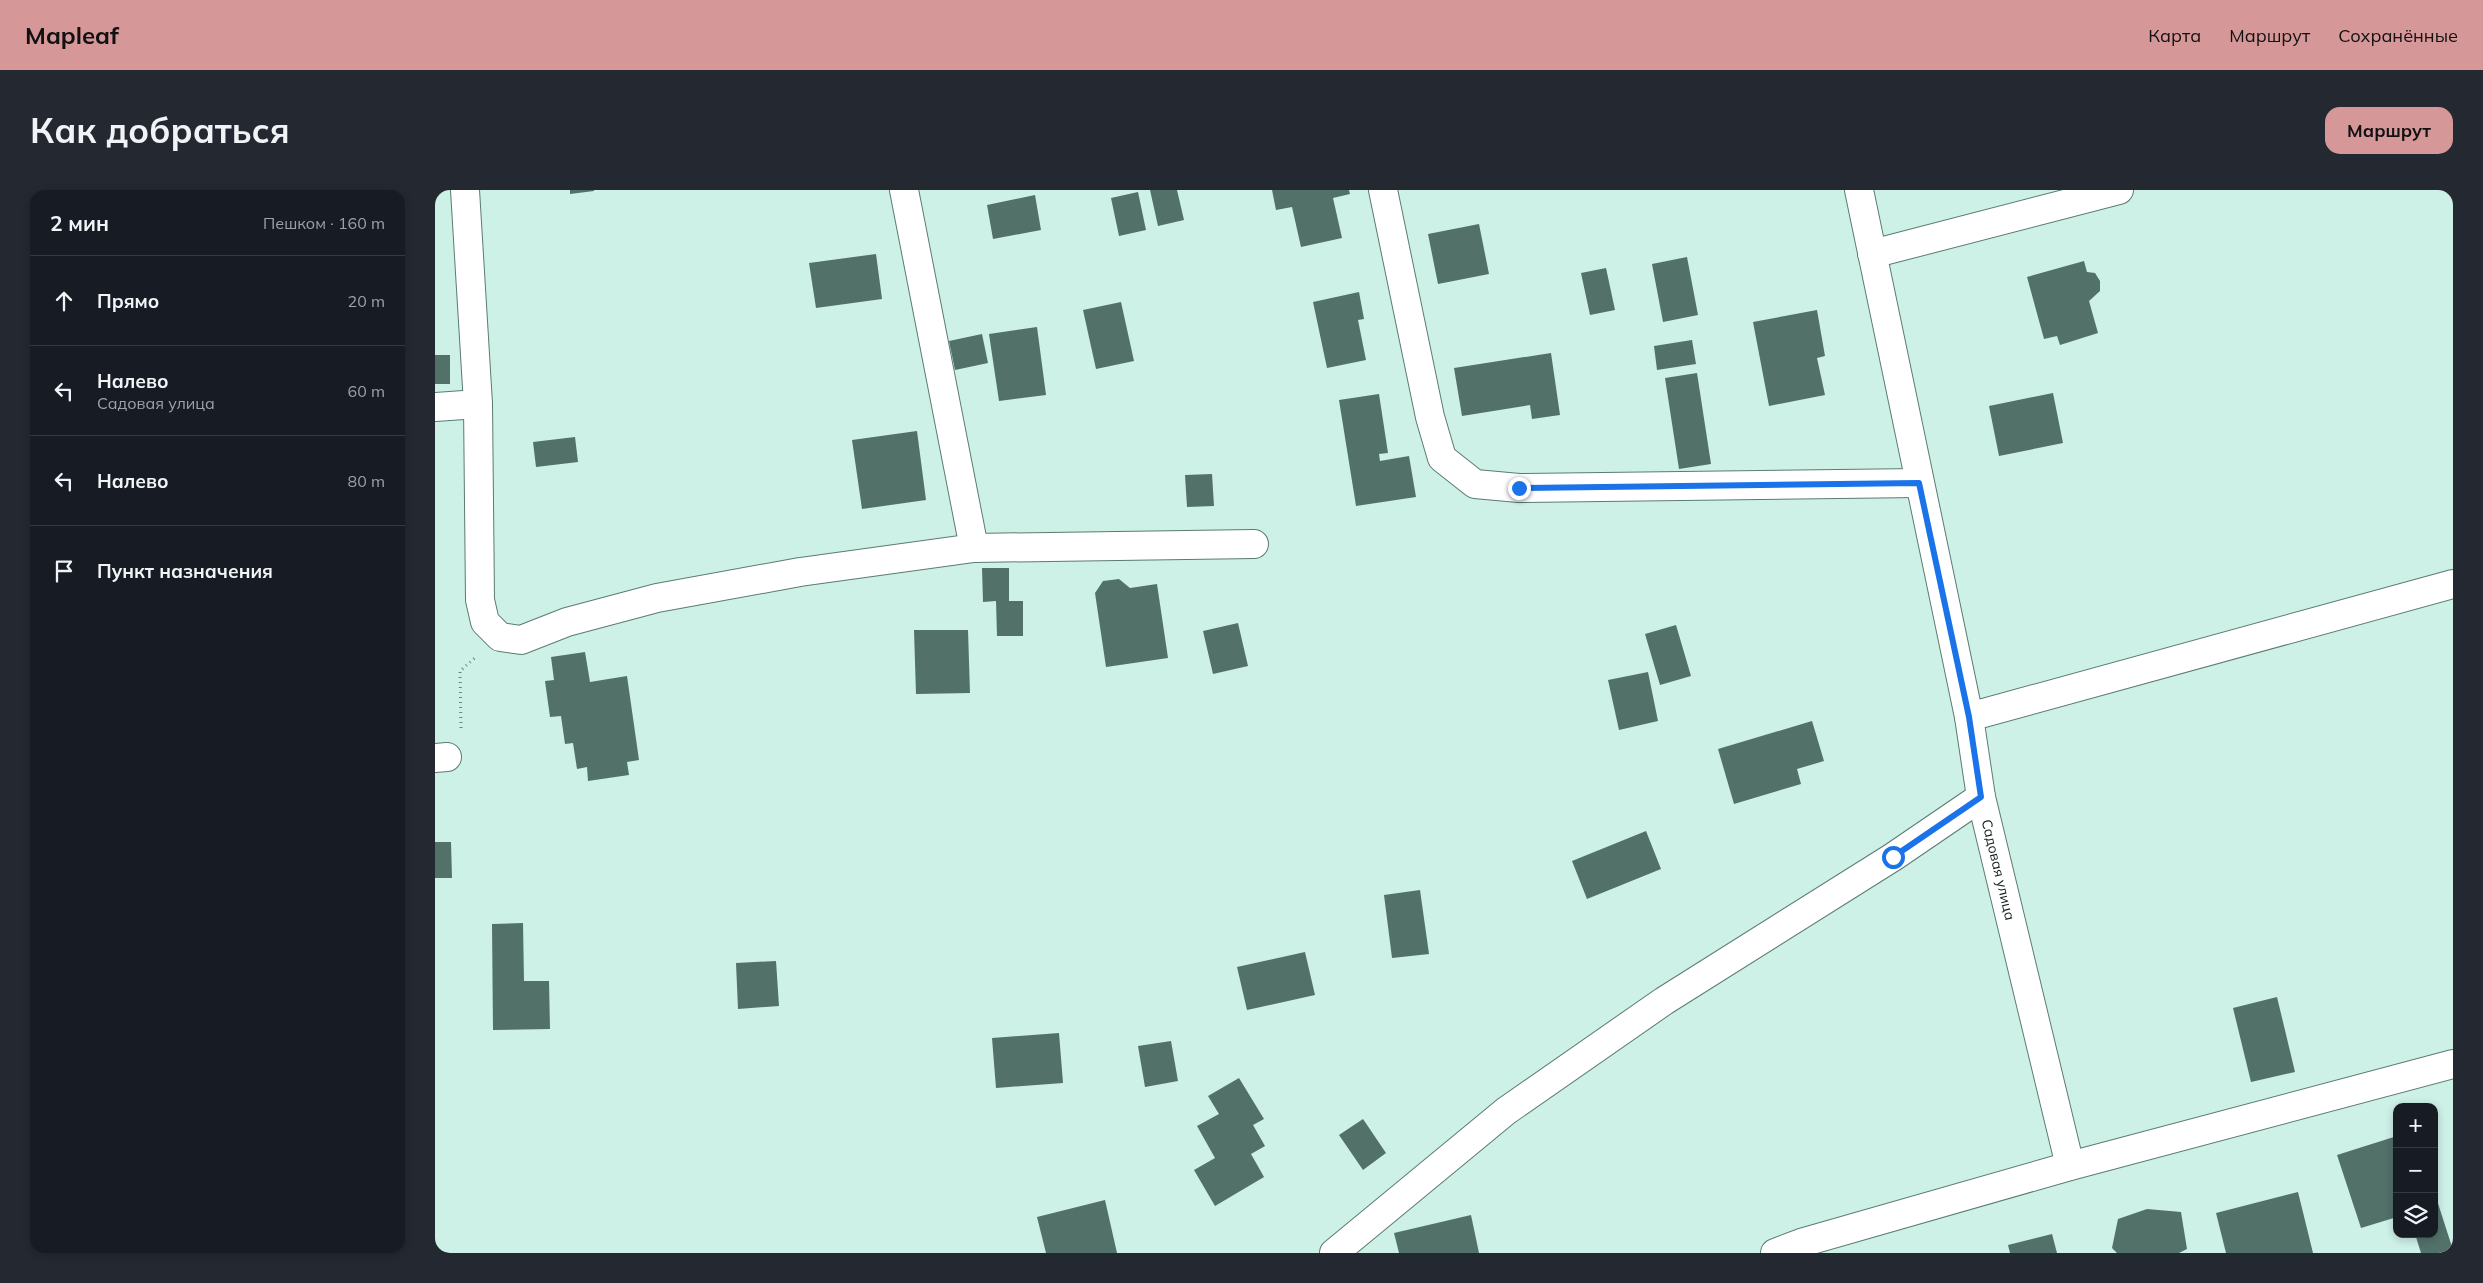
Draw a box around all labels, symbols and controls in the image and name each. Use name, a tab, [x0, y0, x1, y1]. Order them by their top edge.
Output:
text: Mapleaf	[25, 20, 119, 50]
text: Карта	[2148, 24, 2201, 47]
text: Маршрут	[2229, 24, 2310, 47]
text: Сохранённые	[2338, 24, 2458, 47]
button: Маршрут	[2325, 107, 2453, 154]
text: Как добраться	[30, 108, 290, 152]
text: 2 мин	[50, 210, 109, 236]
text: Пешком · 160 m	[263, 213, 385, 233]
icon: ahead	[50, 287, 78, 315]
text: Прямо	[97, 289, 159, 313]
text: 20 m	[348, 291, 385, 311]
text: Налево	[97, 369, 169, 393]
icon: left	[50, 377, 78, 405]
text: 60 m	[348, 381, 385, 401]
text: Садовая улица	[97, 393, 215, 413]
icon: left	[50, 467, 78, 495]
text: Налево	[97, 469, 169, 493]
text: 80 m	[348, 471, 385, 491]
route end	[1508, 477, 1531, 500]
icon: arrive	[50, 557, 78, 585]
text: Пункт назначения	[97, 559, 273, 583]
street label: Садовая улица	[1978, 817, 2019, 922]
route start	[1882, 846, 1905, 869]
map controls	[2393, 1103, 2438, 1238]
button: +	[2393, 1103, 2438, 1148]
button: −	[2393, 1148, 2438, 1193]
button: layers	[2393, 1193, 2438, 1238]

